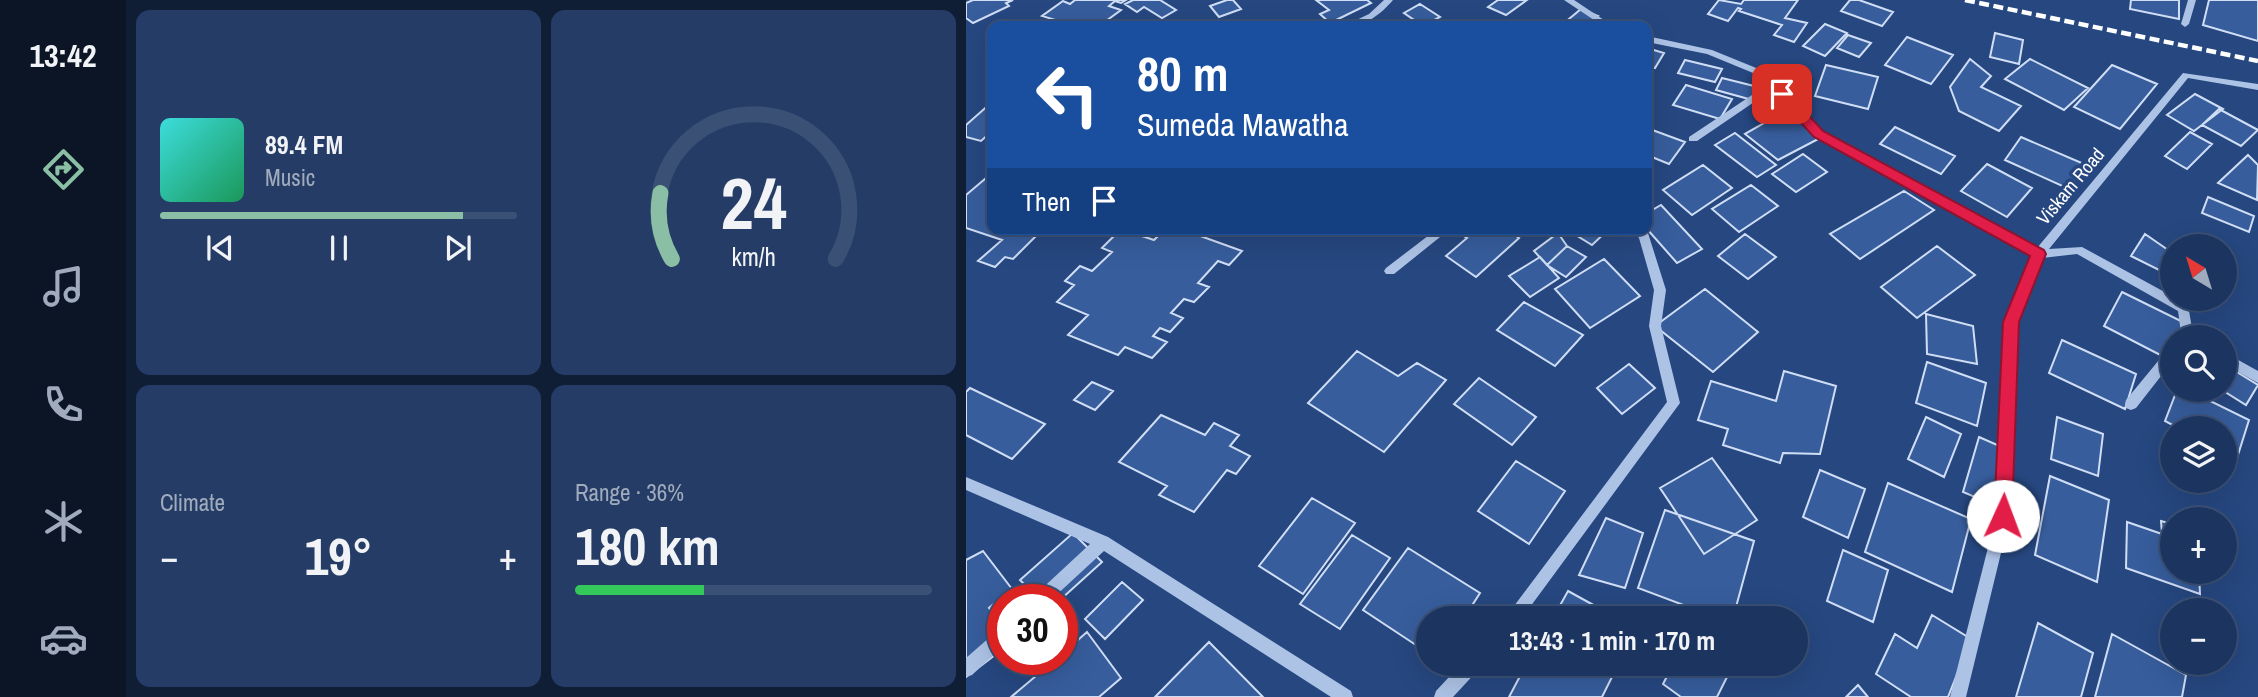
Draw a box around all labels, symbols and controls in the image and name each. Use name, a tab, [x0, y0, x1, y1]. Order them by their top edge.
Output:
text: 13:42	[29, 34, 97, 77]
text: 80 m	[1137, 40, 1229, 106]
icon: left	[1022, 49, 1113, 140]
pin	[1752, 64, 1812, 124]
icon: arrive	[1763, 75, 1801, 113]
text: Sumeda Mawatha	[1137, 103, 1349, 146]
text: 89.4 FM	[265, 127, 343, 162]
street label: Viskam Road	[2030, 142, 2110, 230]
icon: directions	[39, 145, 88, 194]
text: 24	[720, 154, 787, 252]
text: Music	[265, 162, 315, 193]
icon: arrive	[1085, 182, 1123, 220]
text: Then	[1022, 184, 1071, 219]
icon: previous	[201, 229, 239, 267]
icon: pause	[320, 229, 358, 267]
icon: next	[439, 229, 477, 267]
north arrow	[2160, 234, 2236, 312]
map controls	[2160, 234, 2237, 675]
text: km/h	[731, 240, 776, 274]
icon: music	[39, 262, 88, 311]
button: search	[2160, 325, 2237, 402]
icon: phone	[39, 380, 88, 429]
button: layers	[2160, 416, 2237, 493]
text: Range · 36%	[575, 477, 684, 508]
position arrow	[1966, 479, 2040, 553]
text: Climate	[160, 487, 225, 518]
icon: climate	[39, 497, 88, 546]
button: +	[2160, 507, 2237, 584]
text: 180 km	[575, 511, 720, 581]
text: 19°	[304, 521, 373, 591]
text: −	[160, 531, 178, 582]
text: +	[499, 531, 517, 582]
speed limit sign: 30	[987, 584, 1078, 675]
button: −	[2160, 598, 2237, 675]
icon: car	[39, 614, 88, 663]
text: 13:43 · 1 min · 170 m	[1509, 623, 1715, 658]

